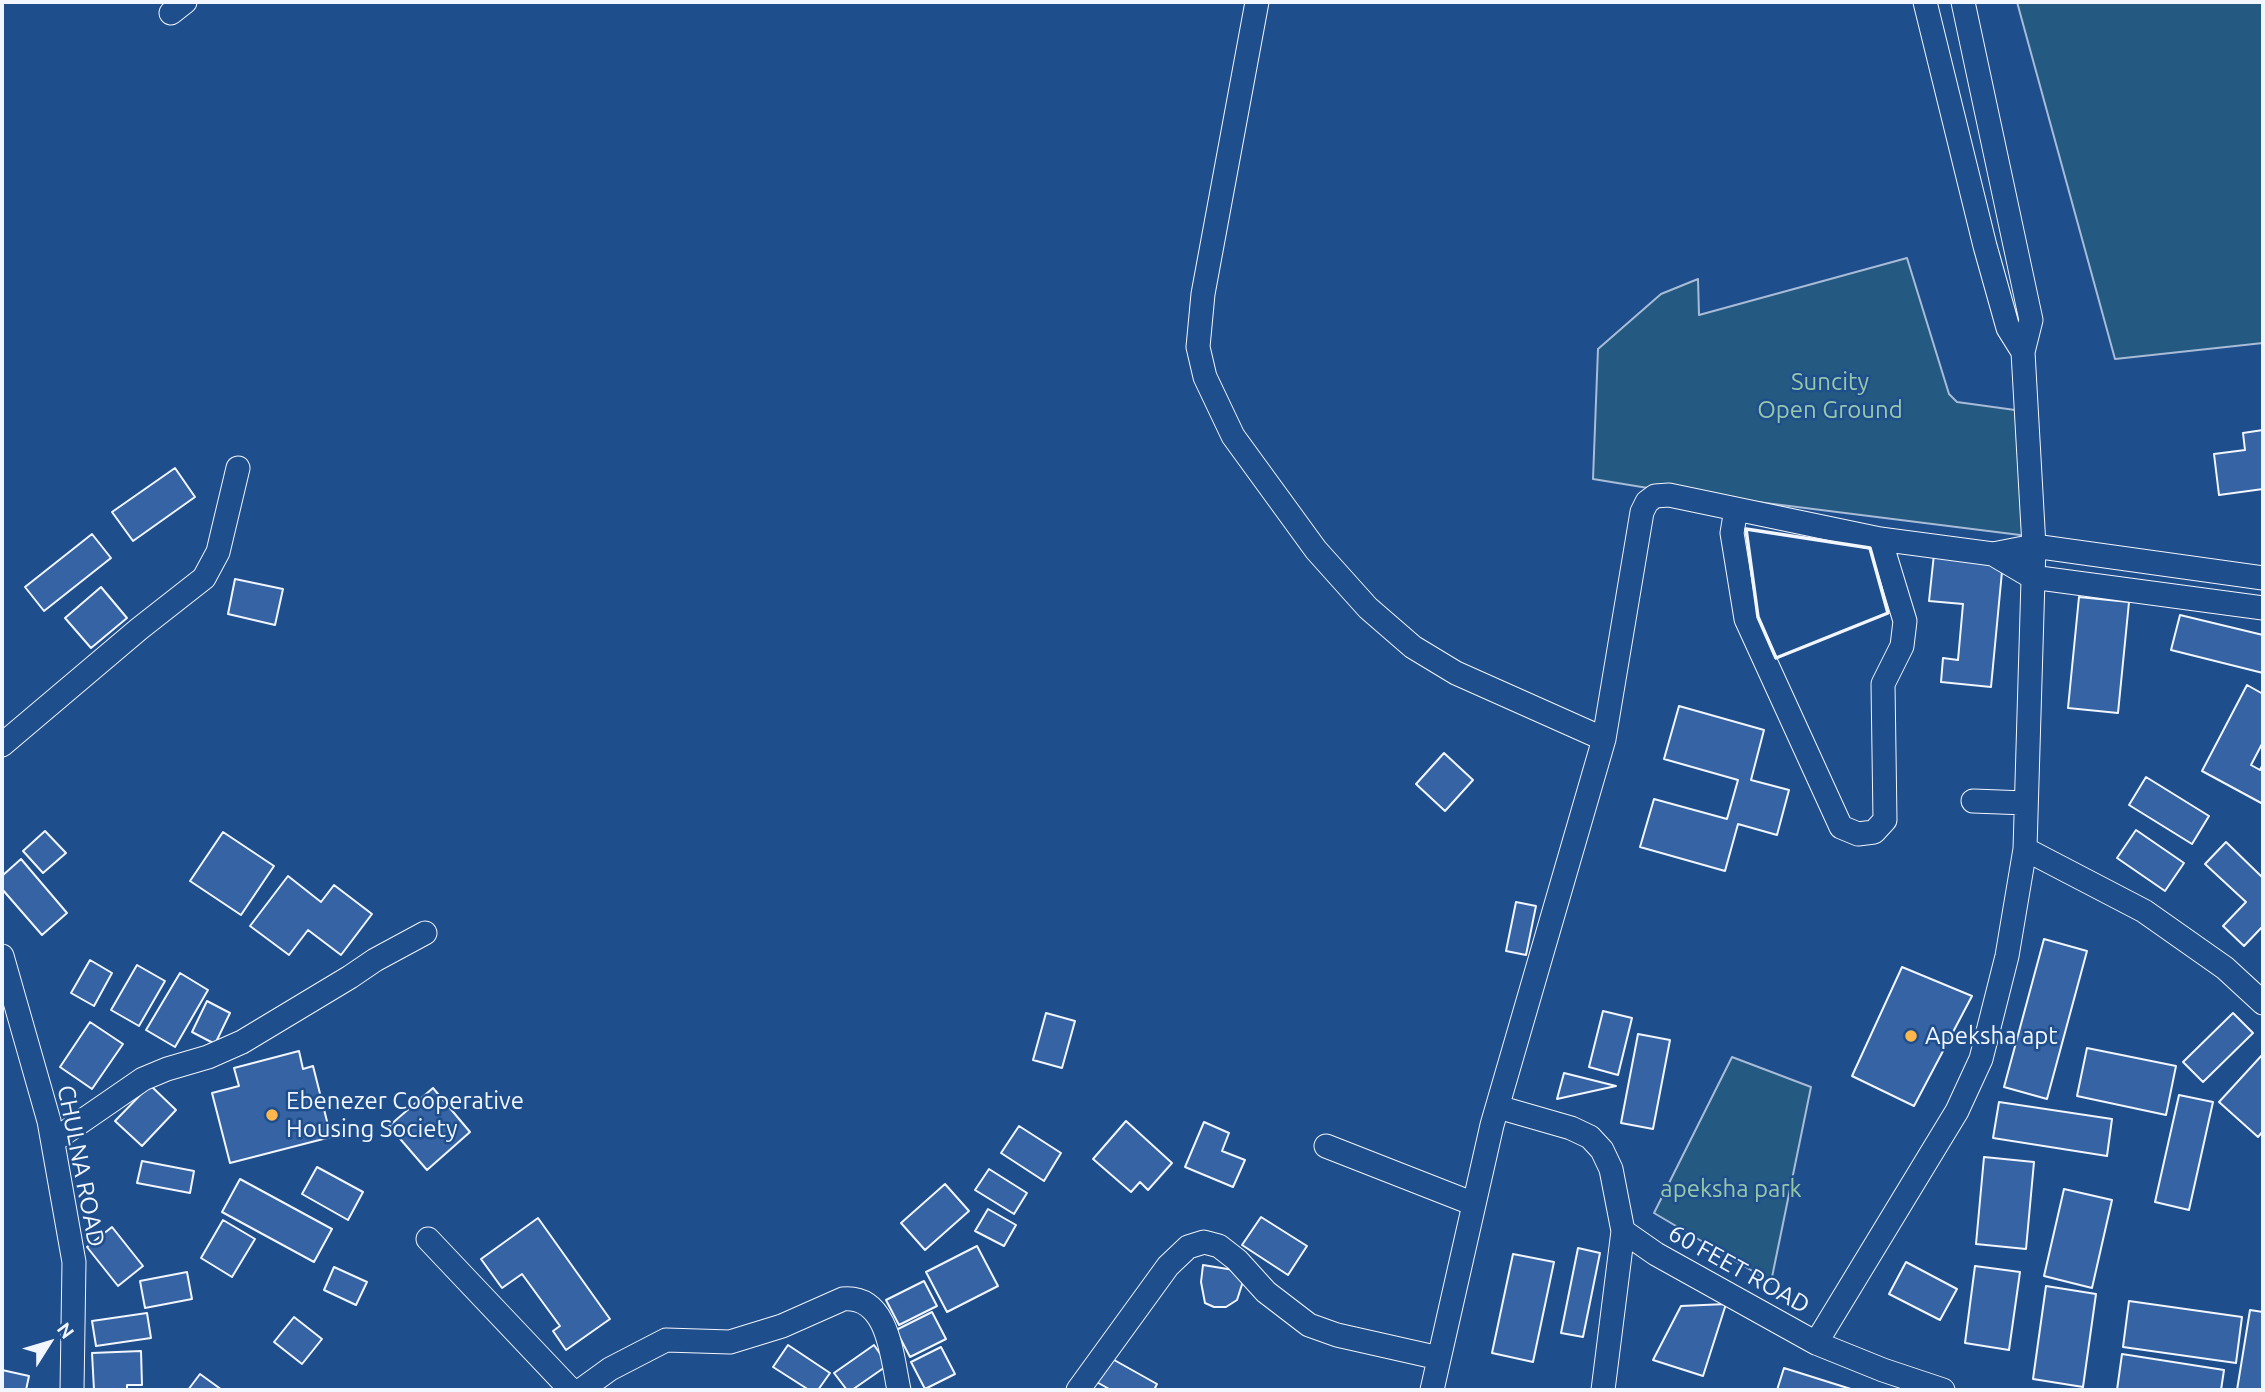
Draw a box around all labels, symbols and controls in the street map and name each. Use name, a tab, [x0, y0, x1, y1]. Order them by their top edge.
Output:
park label: Suncity Open Ground	[1757, 368, 1903, 424]
place label: Apeksha apt	[1925, 1022, 2058, 1050]
marker: Apeksha apt	[1903, 1028, 1919, 1044]
street label: CHULNA ROAD	[51, 1083, 111, 1249]
place label: Ebenezer Cooperative Housing Society	[286, 1087, 524, 1143]
marker: Ebenezer Cooperative Housing Society	[264, 1107, 280, 1123]
park label: apeksha park	[1660, 1175, 1802, 1203]
street label: 60 FEET ROAD	[1663, 1218, 1815, 1320]
north arrow	[14, 1308, 84, 1378]
text: N	[53, 1318, 79, 1343]

